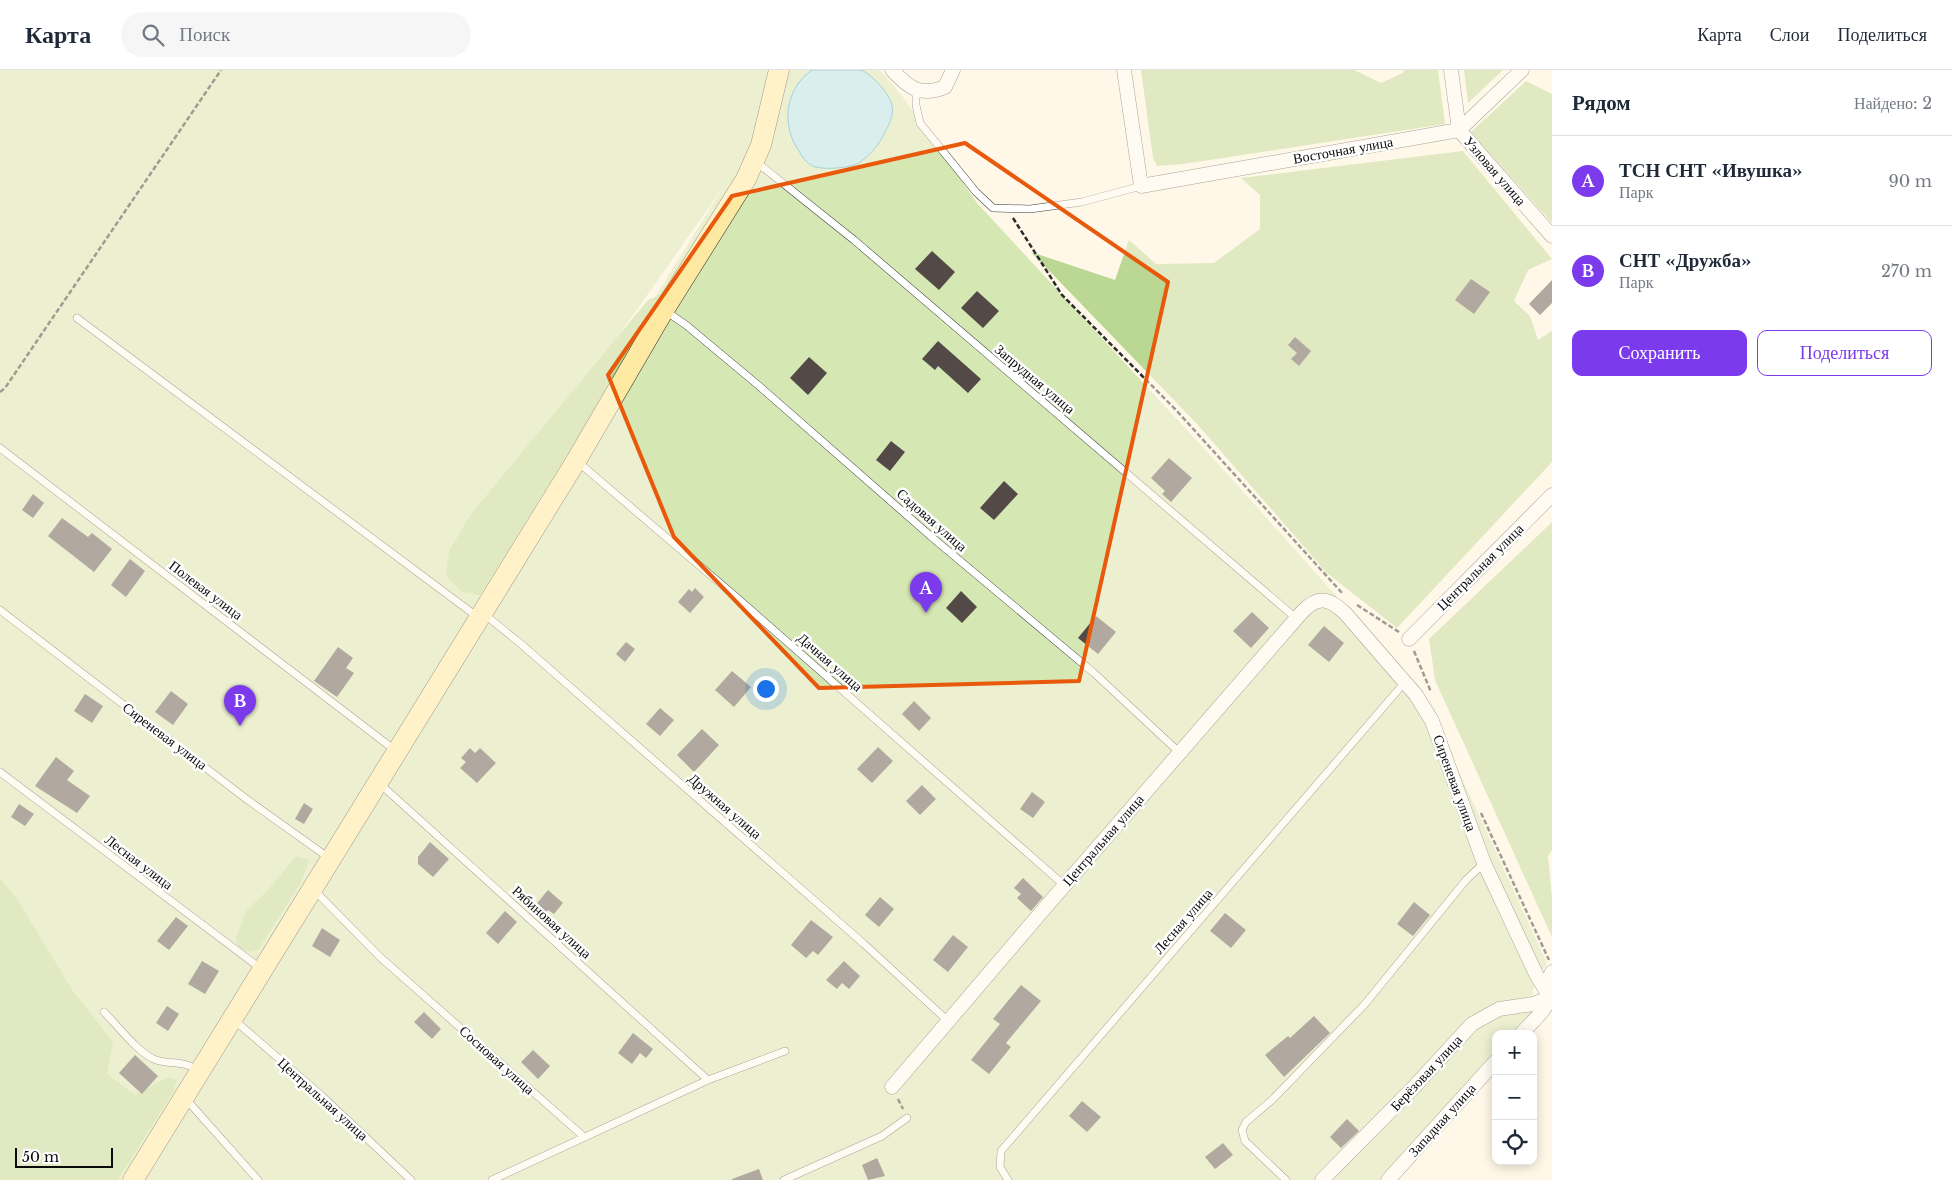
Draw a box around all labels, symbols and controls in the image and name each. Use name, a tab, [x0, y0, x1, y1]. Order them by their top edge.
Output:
search box	[121, 12, 471, 57]
text: Карта	[25, 20, 91, 49]
icon: search	[139, 21, 167, 49]
text: Поиск	[179, 23, 230, 46]
text: Карта	[1697, 24, 1742, 46]
text: Слои	[1770, 24, 1809, 46]
text: Поделиться	[1837, 24, 1927, 46]
text: Рядом	[1572, 90, 1631, 116]
text: Найдено: 2	[1854, 93, 1932, 113]
street label: Восточная улица	[1292, 132, 1395, 168]
street label: Узловая улица	[1460, 133, 1530, 210]
text: ТСН СНТ «Ивушка»	[1619, 159, 1803, 182]
text: A	[1582, 171, 1594, 191]
text: 90 m	[1889, 171, 1932, 191]
text: Парк	[1619, 182, 1653, 202]
text: СНТ «Дружба»	[1619, 249, 1751, 272]
text: B	[1582, 261, 1594, 281]
text: 270 m	[1881, 261, 1932, 281]
text: Парк	[1619, 272, 1653, 292]
button: Сохранить	[1572, 330, 1747, 376]
button: Поделиться	[1757, 330, 1932, 376]
street label: Запрудная улица	[991, 340, 1079, 418]
street label: Садовая улица	[893, 485, 971, 556]
street label: Центральная улица	[1433, 519, 1528, 614]
street label: Полевая улица	[166, 556, 247, 624]
pin: A	[910, 572, 942, 613]
street label: Дачная улица	[794, 629, 867, 696]
your location	[753, 676, 779, 702]
pin: B	[224, 685, 256, 726]
street label: Сиреневая улица	[119, 698, 212, 774]
street label: Сиреневая улица	[1429, 732, 1481, 834]
street label: Дружная улица	[685, 769, 766, 843]
street label: Центральная улица	[1058, 790, 1148, 890]
street label: Лесная улица	[101, 830, 177, 894]
street label: Рябиновая улица	[509, 882, 596, 963]
street label: Лесная улица	[1150, 884, 1217, 957]
street label: Сосновая улица	[456, 1022, 539, 1099]
map controls	[1492, 1030, 1537, 1165]
button: +	[1492, 1030, 1537, 1075]
street label: Берёзовая улица	[1386, 1031, 1466, 1115]
street label: Центральная улица	[274, 1054, 373, 1145]
button: −	[1492, 1075, 1537, 1120]
street label: Западная улица	[1404, 1079, 1480, 1160]
button: locate	[1492, 1120, 1537, 1165]
scale bar	[15, 1145, 112, 1168]
text: 50 m	[22, 1148, 59, 1166]

